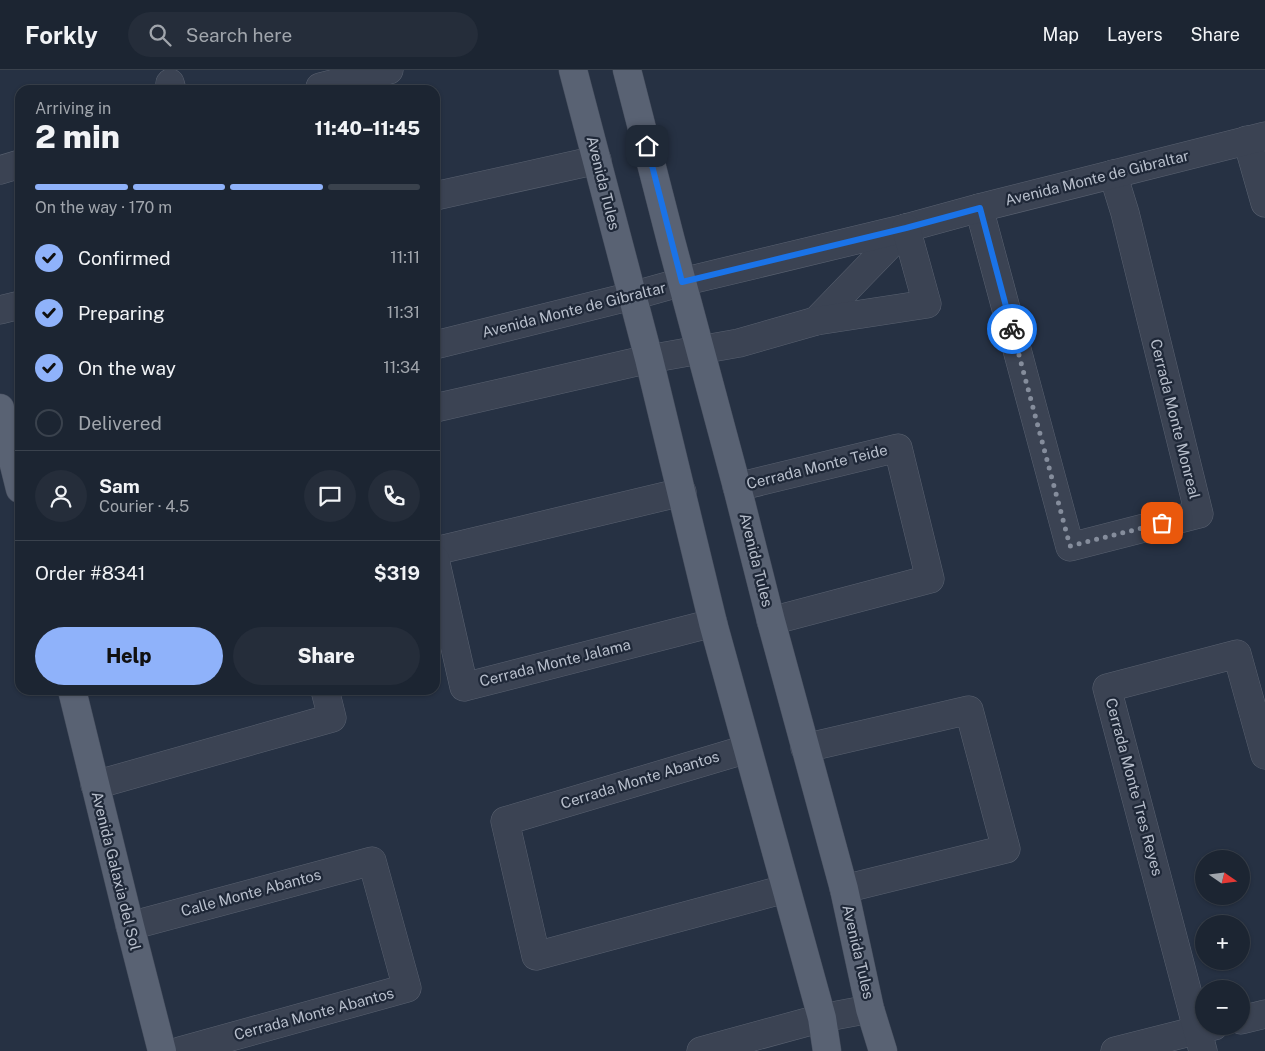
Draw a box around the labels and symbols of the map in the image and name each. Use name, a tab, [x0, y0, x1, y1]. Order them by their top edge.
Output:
pin	[626, 125, 668, 167]
street label: Avenida Tules	[584, 134, 623, 232]
street label: Avenida Monte de Gibraltar	[1003, 146, 1191, 209]
street label: Avenida Monte de Gibraltar	[480, 278, 668, 341]
courier	[987, 304, 1037, 354]
street label: Cerrada Monte Monreal	[1147, 337, 1204, 501]
street label: Cerrada Monte Teide	[745, 441, 889, 492]
pin	[1141, 502, 1183, 544]
street label: Avenida Tules	[737, 511, 776, 609]
street label: Cerrada Monte Jalama	[478, 635, 632, 690]
street label: Cerrada Monte Tres Reyes	[1103, 696, 1166, 878]
street label: Cerrada Monte Abantos	[559, 747, 721, 812]
street label: Avenida Galaxia del Sol	[88, 790, 145, 952]
north arrow	[1195, 850, 1250, 905]
street label: Calle Monte Abantos	[179, 866, 323, 919]
street label: Avenida Tules	[839, 903, 878, 1001]
street label: Cerrada Monte Abantos	[232, 984, 396, 1043]

